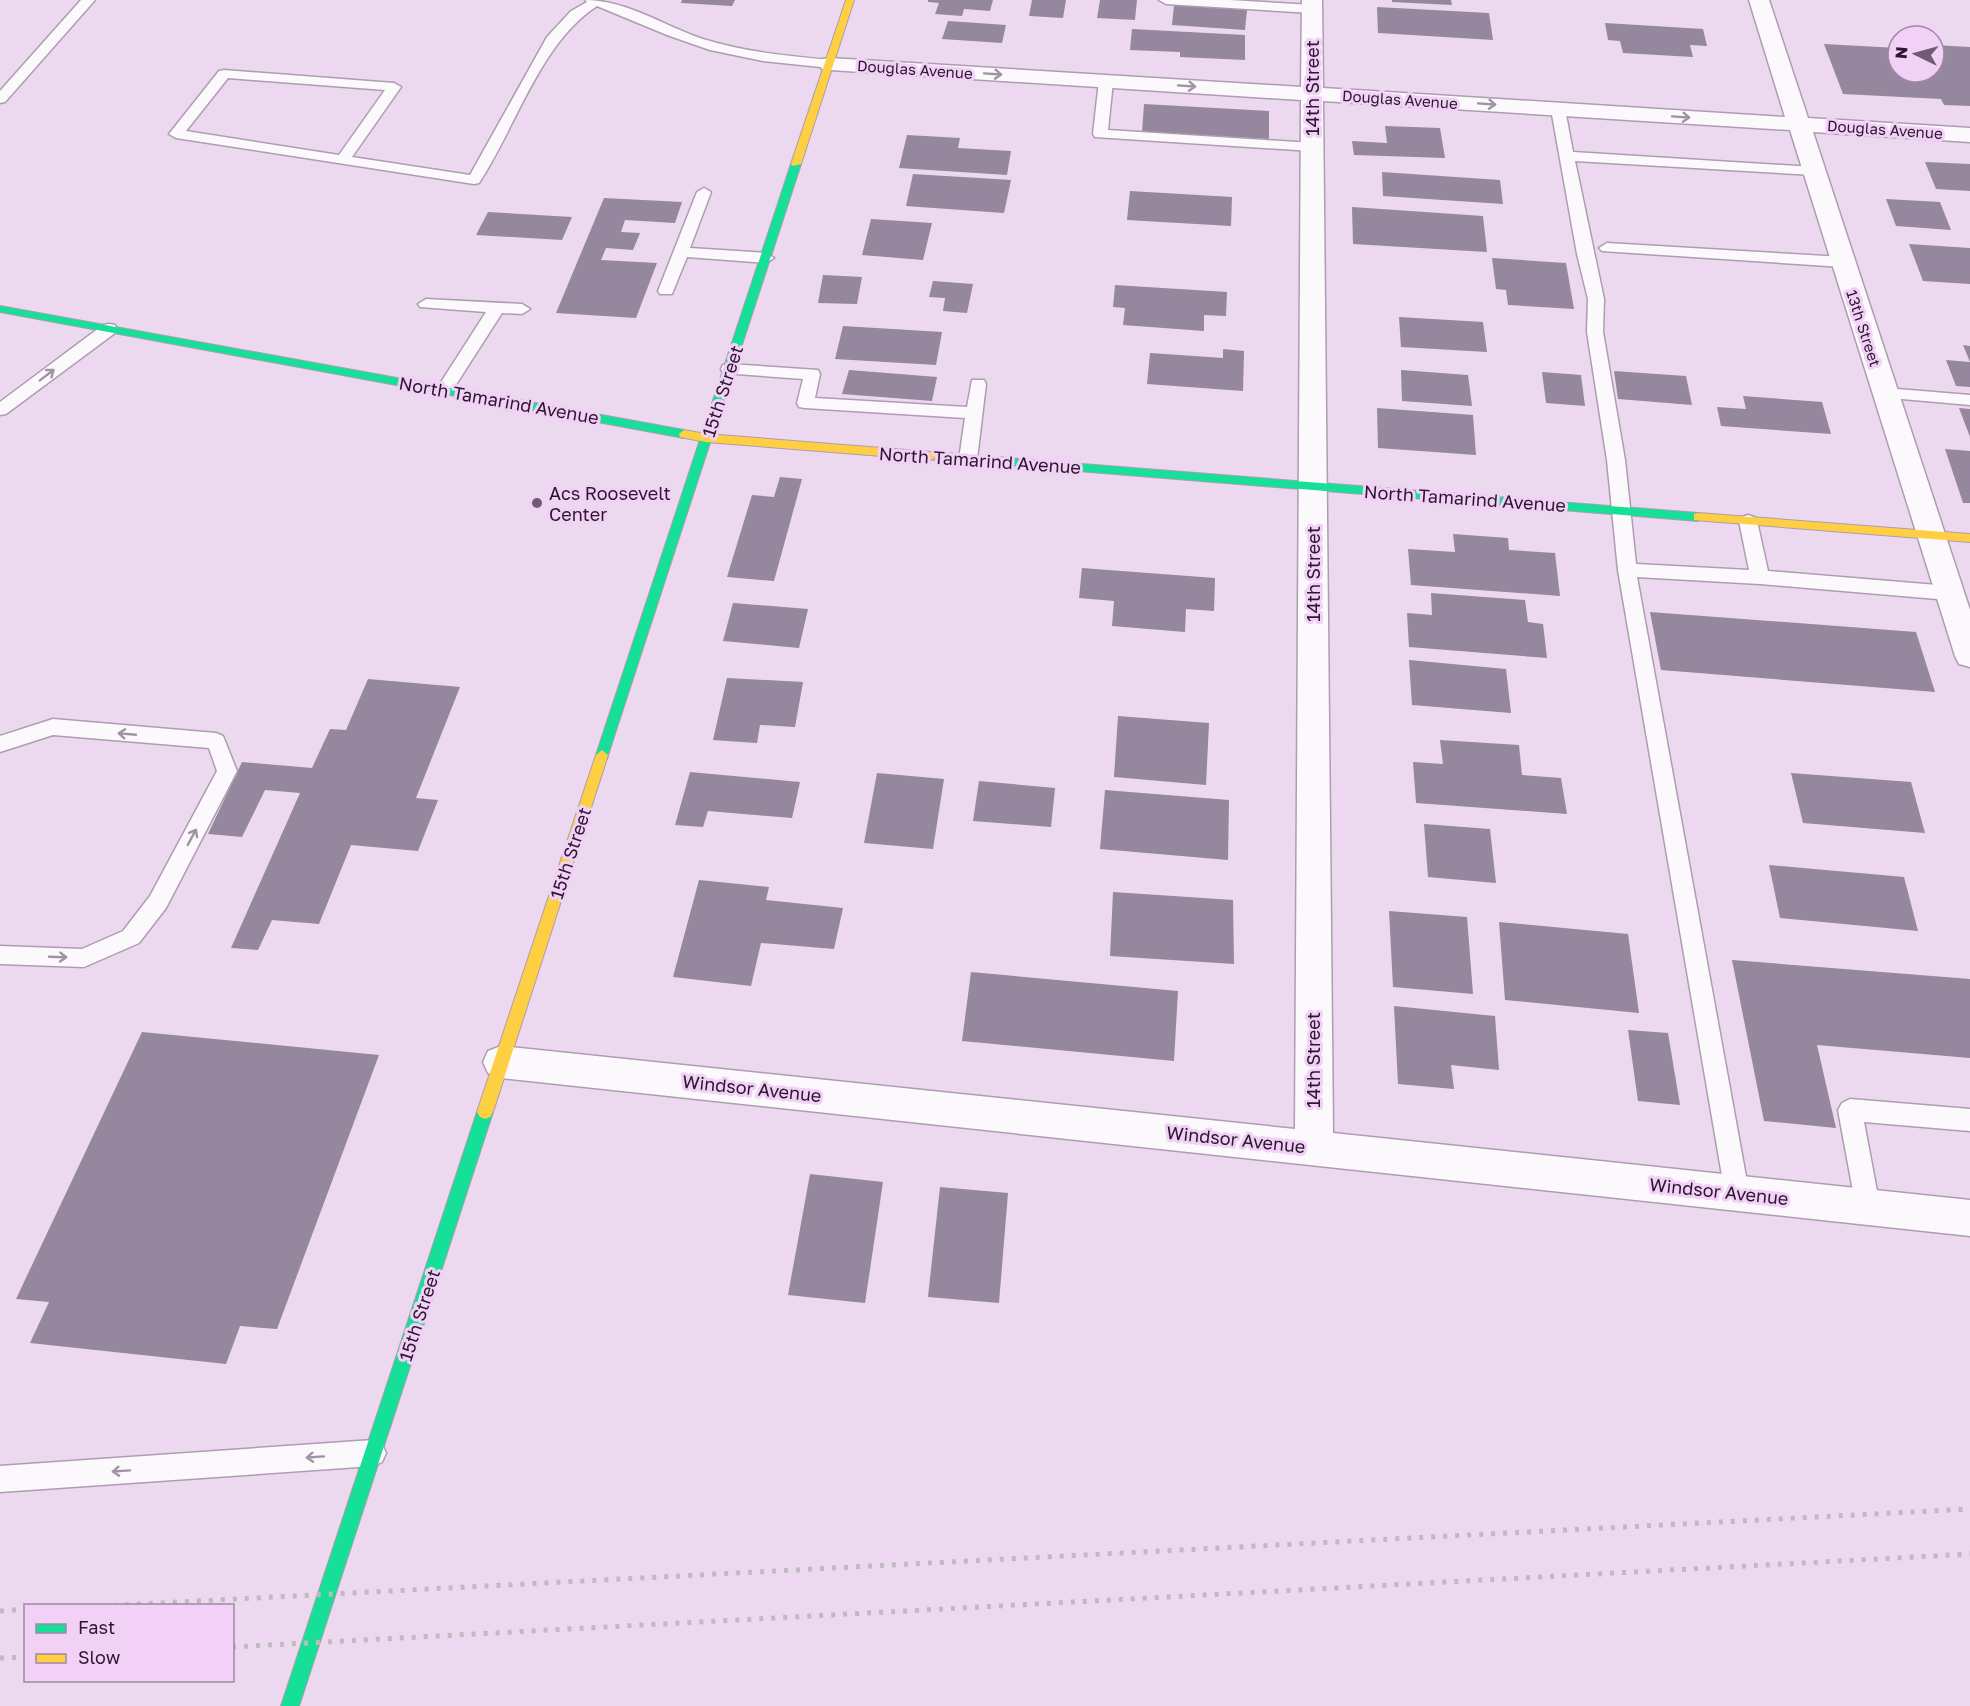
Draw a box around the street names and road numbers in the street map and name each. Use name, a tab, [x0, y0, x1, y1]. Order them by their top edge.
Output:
street label: 14th Street	[1301, 40, 1323, 136]
street label: Douglas Avenue	[857, 56, 974, 82]
street label: Douglas Avenue	[1342, 86, 1459, 112]
street label: Douglas Avenue	[1827, 116, 1944, 142]
street label: 13th Street	[1843, 287, 1885, 369]
street label: 15th Street	[697, 342, 747, 440]
street label: North Tamarind Avenue	[397, 372, 601, 428]
street label: North Tamarind Avenue	[878, 442, 1082, 478]
street label: North Tamarind Avenue	[1363, 480, 1567, 516]
street label: 14th Street	[1302, 526, 1324, 622]
street label: 15th Street	[545, 804, 595, 902]
street label: 14th Street	[1302, 1012, 1324, 1108]
street label: Windsor Avenue	[681, 1070, 823, 1106]
street label: Windsor Avenue	[1165, 1121, 1307, 1157]
street label: Windsor Avenue	[1648, 1173, 1790, 1209]
street label: 15th Street	[394, 1266, 444, 1364]

